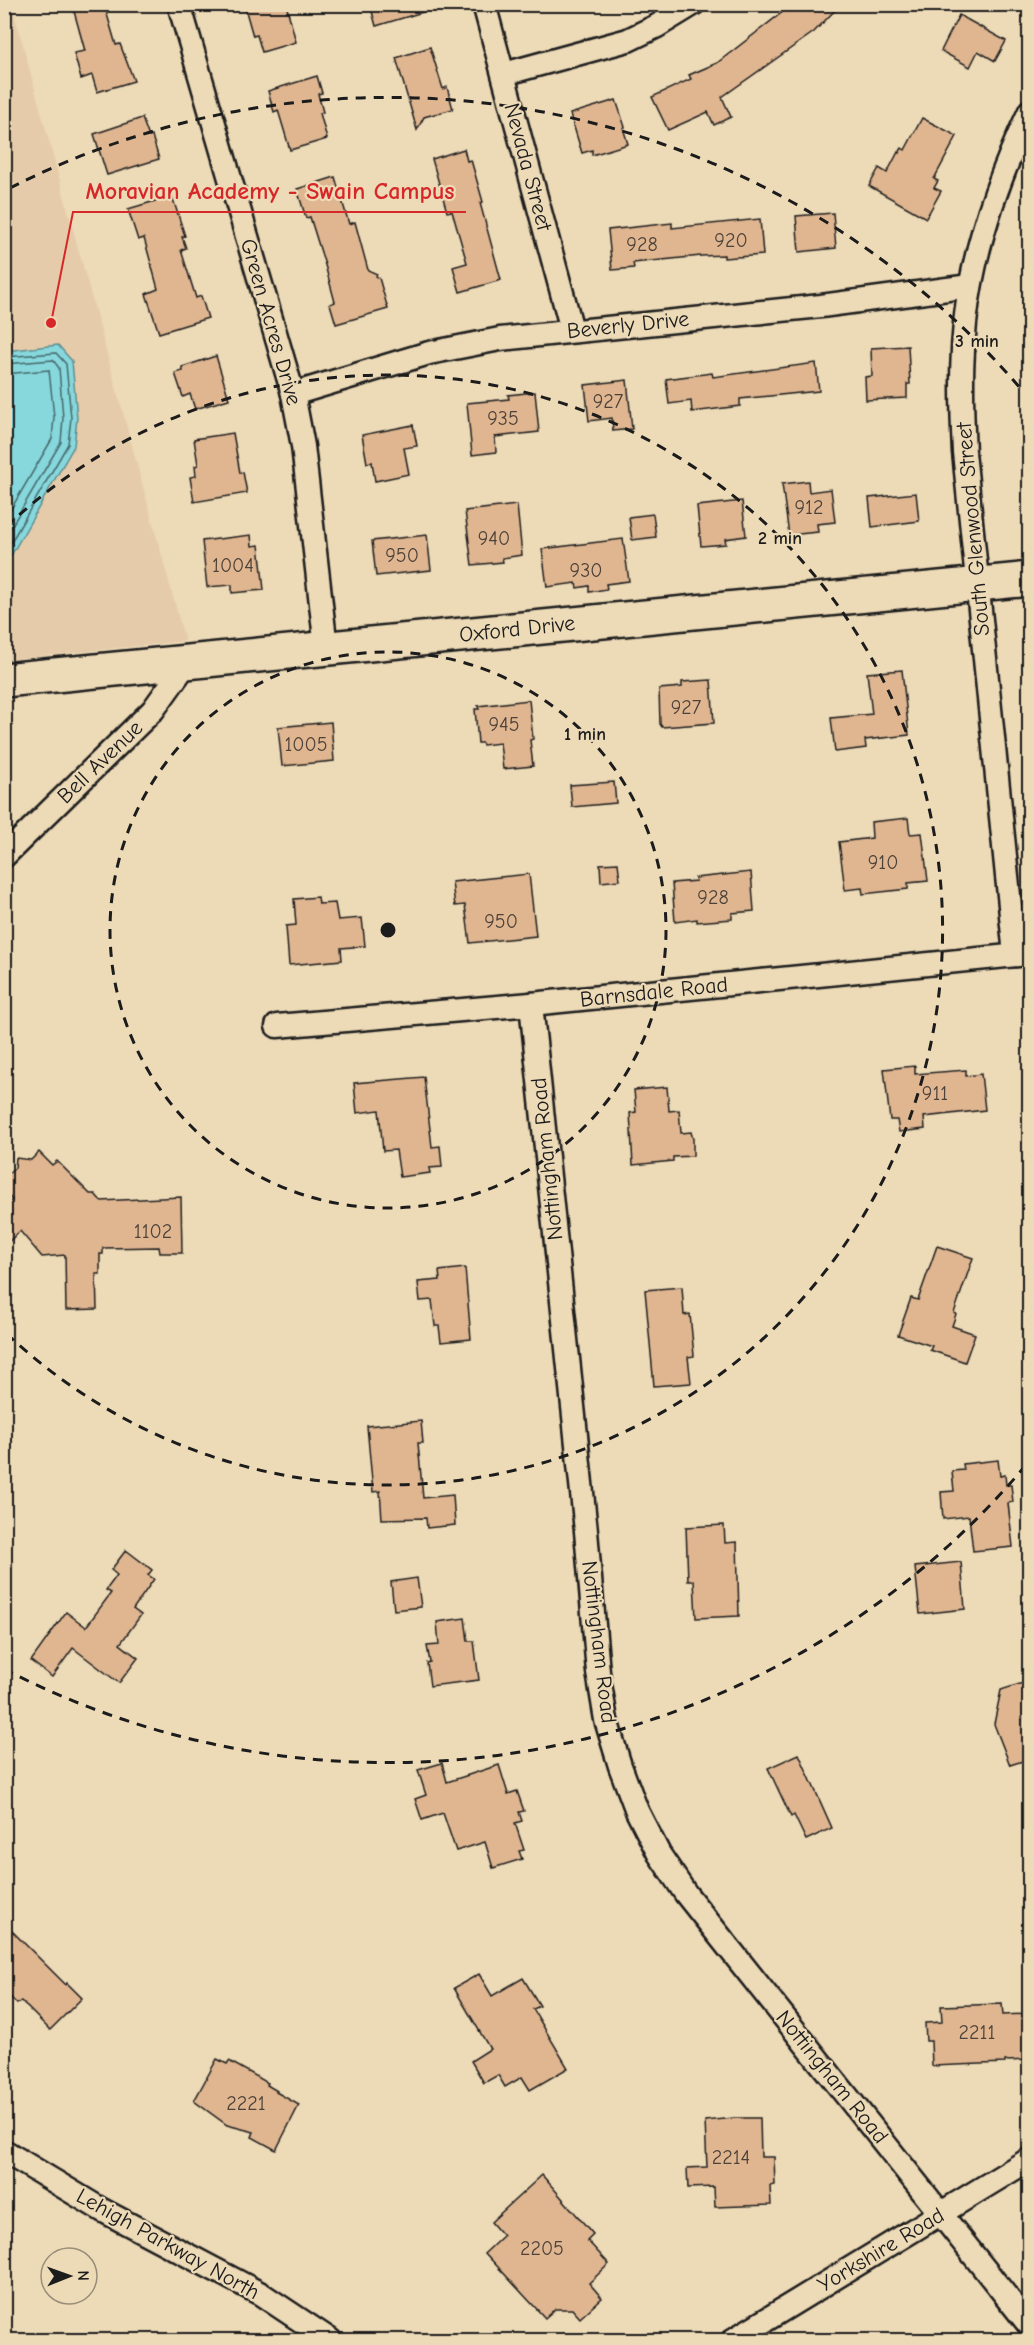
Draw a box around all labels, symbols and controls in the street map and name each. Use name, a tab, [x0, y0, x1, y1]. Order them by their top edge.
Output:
street label: Nevada Street	[498, 100, 558, 234]
callout: Moravian Academy - Swain Campus	[73, 170, 466, 212]
text: Moravian Academy - Swain Campus	[85, 177, 455, 205]
house number: 920	[714, 229, 748, 252]
house number: 928	[626, 233, 658, 256]
street label: Green Acres Drive	[235, 236, 307, 408]
street label: Beverly Drive	[566, 306, 690, 344]
text: 3 min	[955, 331, 999, 352]
house number: 927	[593, 390, 624, 413]
house number: 935	[487, 407, 519, 430]
street label: South Glenwood Street	[951, 420, 995, 637]
house number: 912	[795, 496, 824, 519]
house number: 940	[478, 527, 510, 550]
text: 2 min	[758, 528, 802, 549]
house number: 950	[385, 544, 419, 567]
house number: 1004	[212, 554, 254, 577]
house number: 930	[570, 559, 602, 582]
street label: Oxford Drive	[458, 610, 576, 648]
house number: 927	[671, 696, 702, 719]
house number: 945	[488, 713, 520, 736]
street label: Bell Avenue	[52, 715, 148, 809]
text: 1 min	[564, 724, 606, 745]
house number: 1005	[284, 733, 328, 756]
house number: 910	[868, 851, 898, 874]
house number: 928	[697, 886, 729, 909]
house number: 950	[484, 910, 518, 933]
centre of rings	[378, 920, 398, 940]
street label: Barnsdale Road	[579, 971, 729, 1013]
street label: Nottingham Road	[526, 1076, 568, 1242]
house number: 911	[922, 1082, 948, 1105]
house number: 1102	[134, 1220, 172, 1243]
street label: Nottingham Road	[576, 1559, 622, 1725]
street label: Nottingham Road	[770, 2005, 894, 2149]
house number: 2211	[959, 2021, 995, 2044]
house number: 2221	[226, 2092, 266, 2115]
house number: 2214	[712, 2146, 750, 2169]
street label: Lehigh Parkway North	[72, 2183, 264, 2305]
street label: Yorkshire Road	[813, 2202, 949, 2298]
house number: 2205	[520, 2237, 564, 2260]
north arrow	[39, 2246, 99, 2306]

